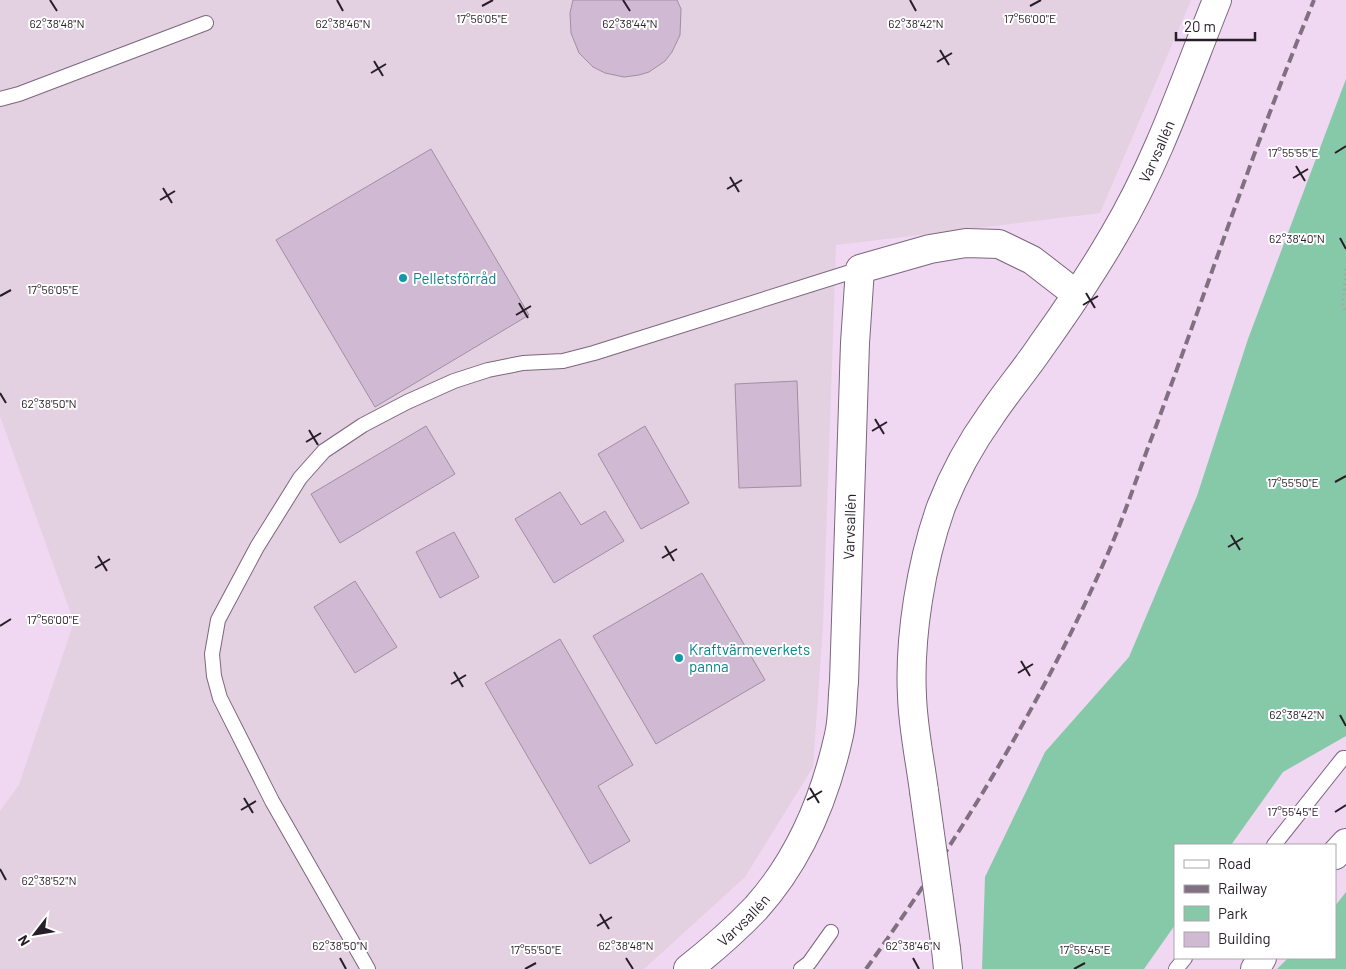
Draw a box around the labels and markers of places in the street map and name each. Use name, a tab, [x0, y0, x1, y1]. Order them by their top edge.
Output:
place label: Pelletsförråd	[413, 269, 496, 287]
marker: Pelletsförråd	[397, 272, 409, 284]
place label: Kraftvärmeverkets panna	[689, 640, 810, 675]
marker: Kraftvärmeverkets panna	[673, 652, 685, 664]

